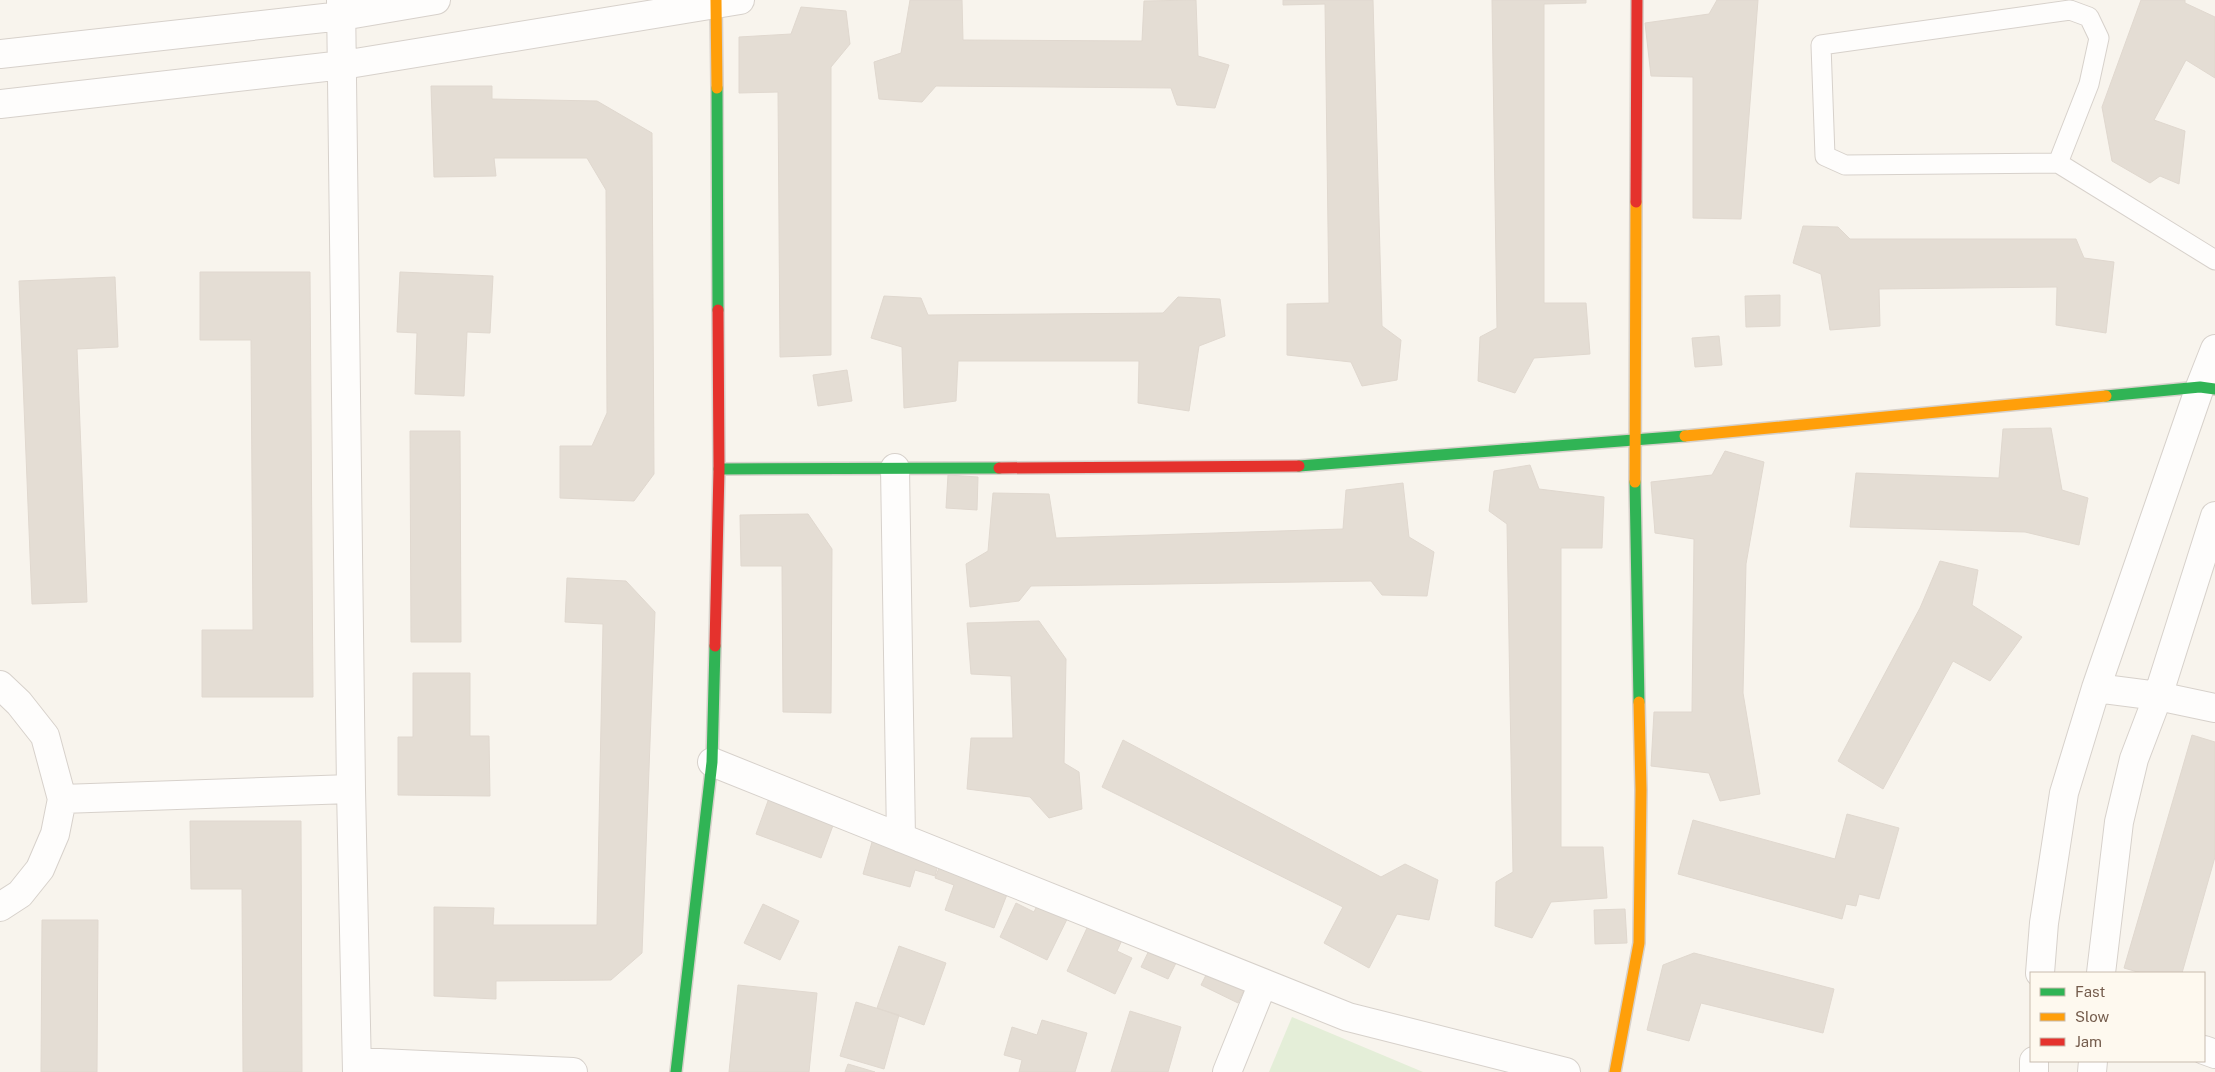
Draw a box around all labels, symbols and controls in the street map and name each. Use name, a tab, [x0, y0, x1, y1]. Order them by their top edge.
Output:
legend	[2030, 972, 2205, 1062]
text: Fast	[2075, 983, 2105, 1000]
text: Slow	[2075, 1008, 2110, 1025]
text: Jam	[2075, 1033, 2102, 1050]

